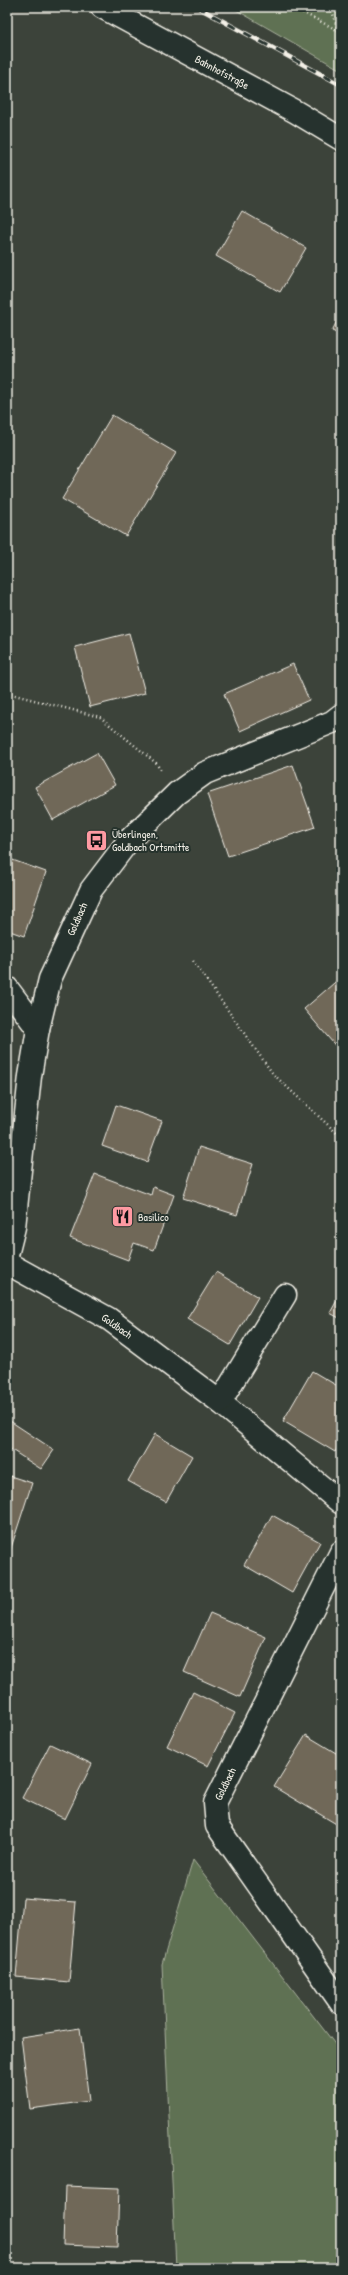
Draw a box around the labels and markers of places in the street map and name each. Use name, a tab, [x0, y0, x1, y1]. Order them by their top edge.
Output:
bus stop icon: Überlingen, Goldbach Ortsmitte	[84, 827, 110, 853]
place label: Überlingen, Goldbach Ortsmitte	[112, 827, 190, 854]
restaurant icon: Basilico	[109, 1204, 135, 1230]
place label: Basilico	[138, 1210, 169, 1224]

